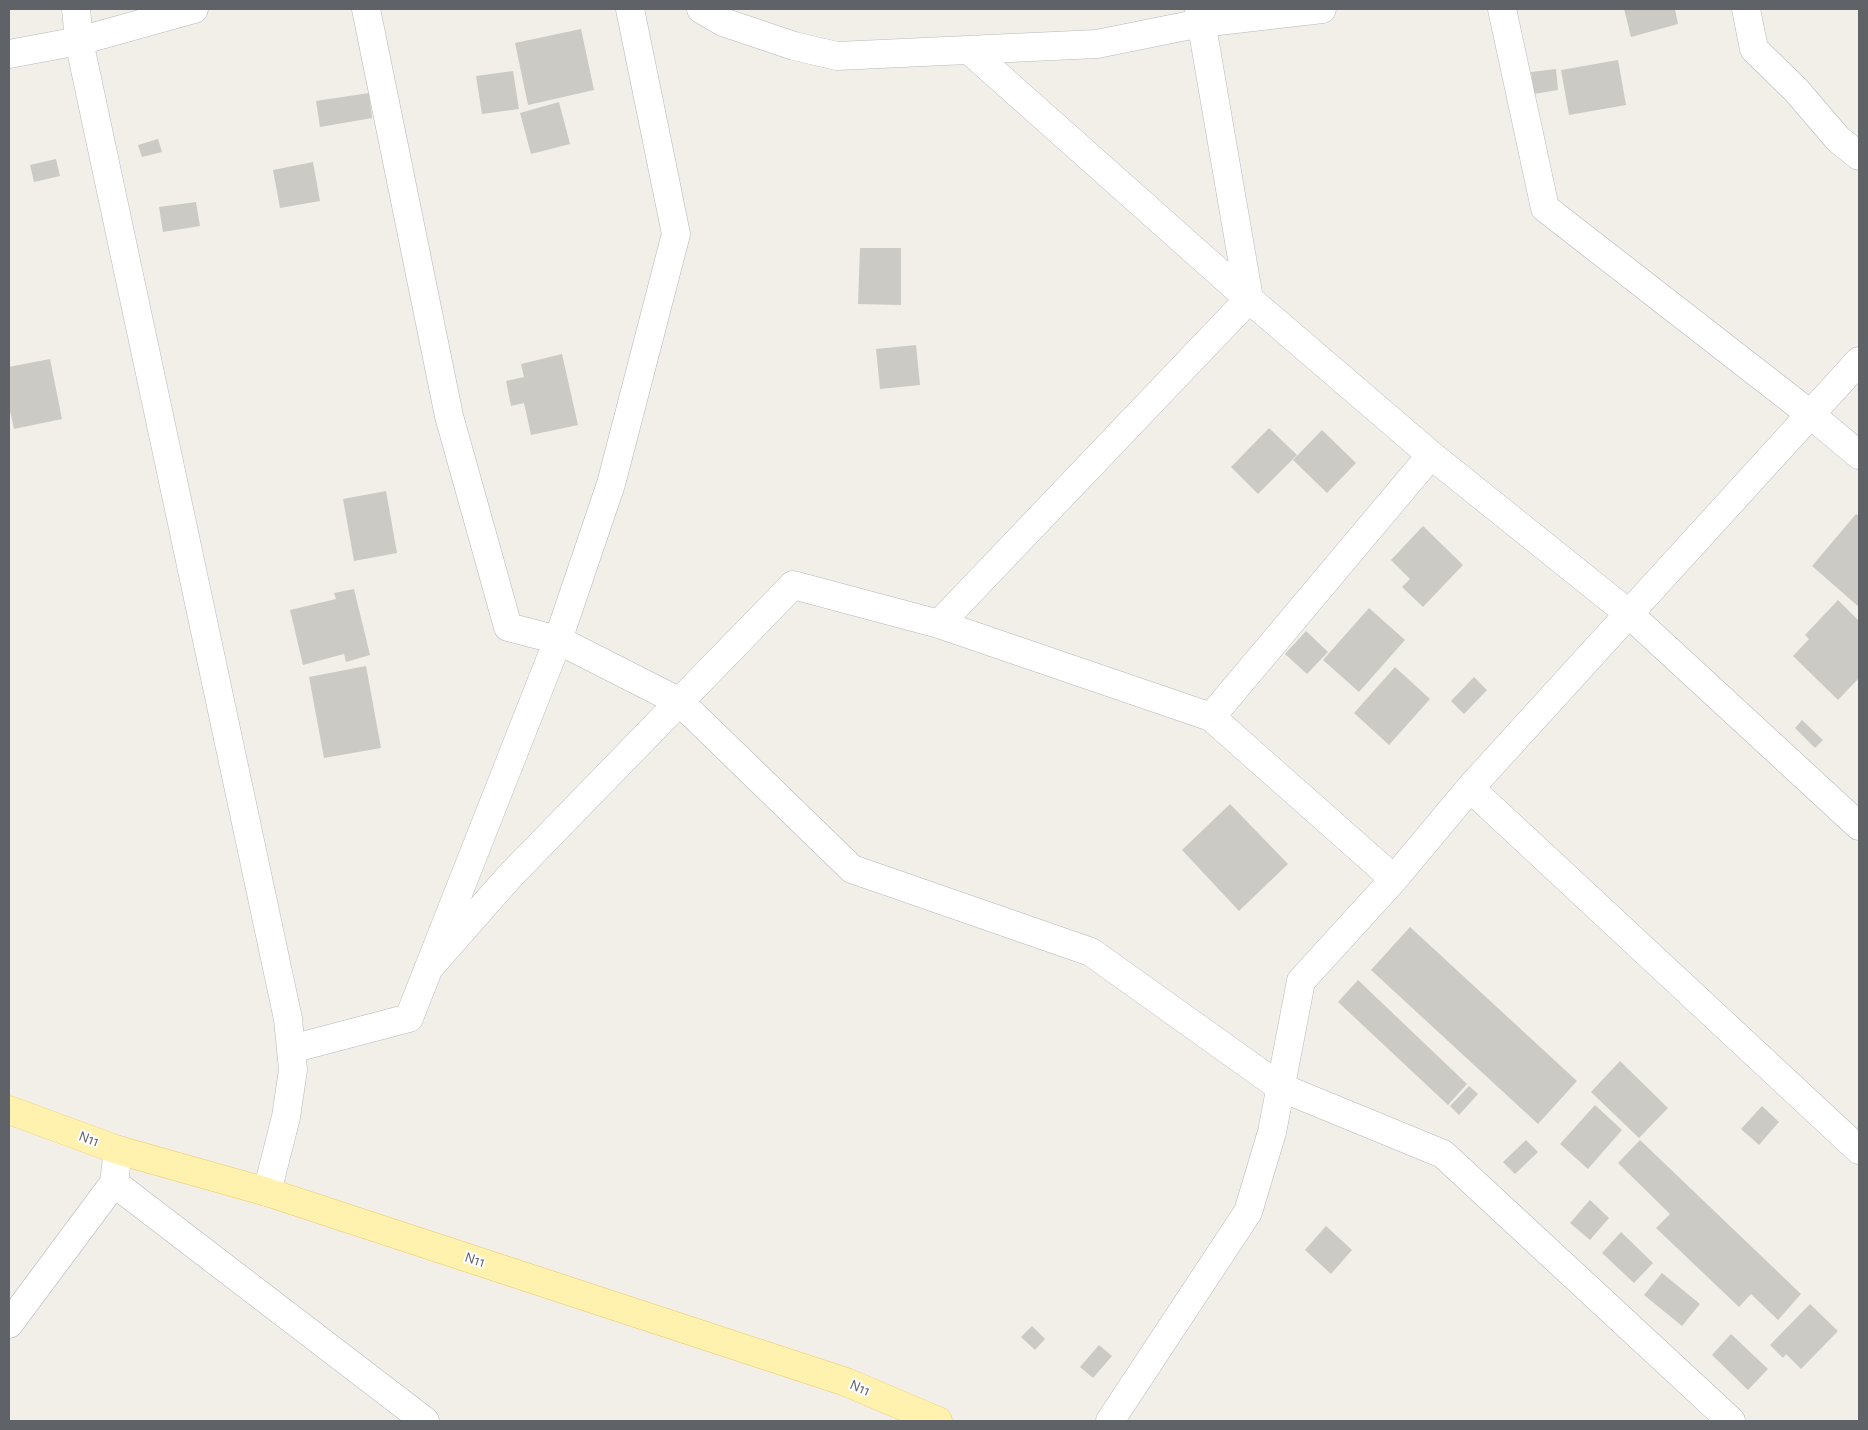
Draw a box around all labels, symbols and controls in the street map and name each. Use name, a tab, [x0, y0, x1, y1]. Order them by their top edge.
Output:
street label: N11	[76, 1127, 102, 1151]
street label: N11	[462, 1248, 488, 1272]
street label: N11	[847, 1376, 873, 1400]

